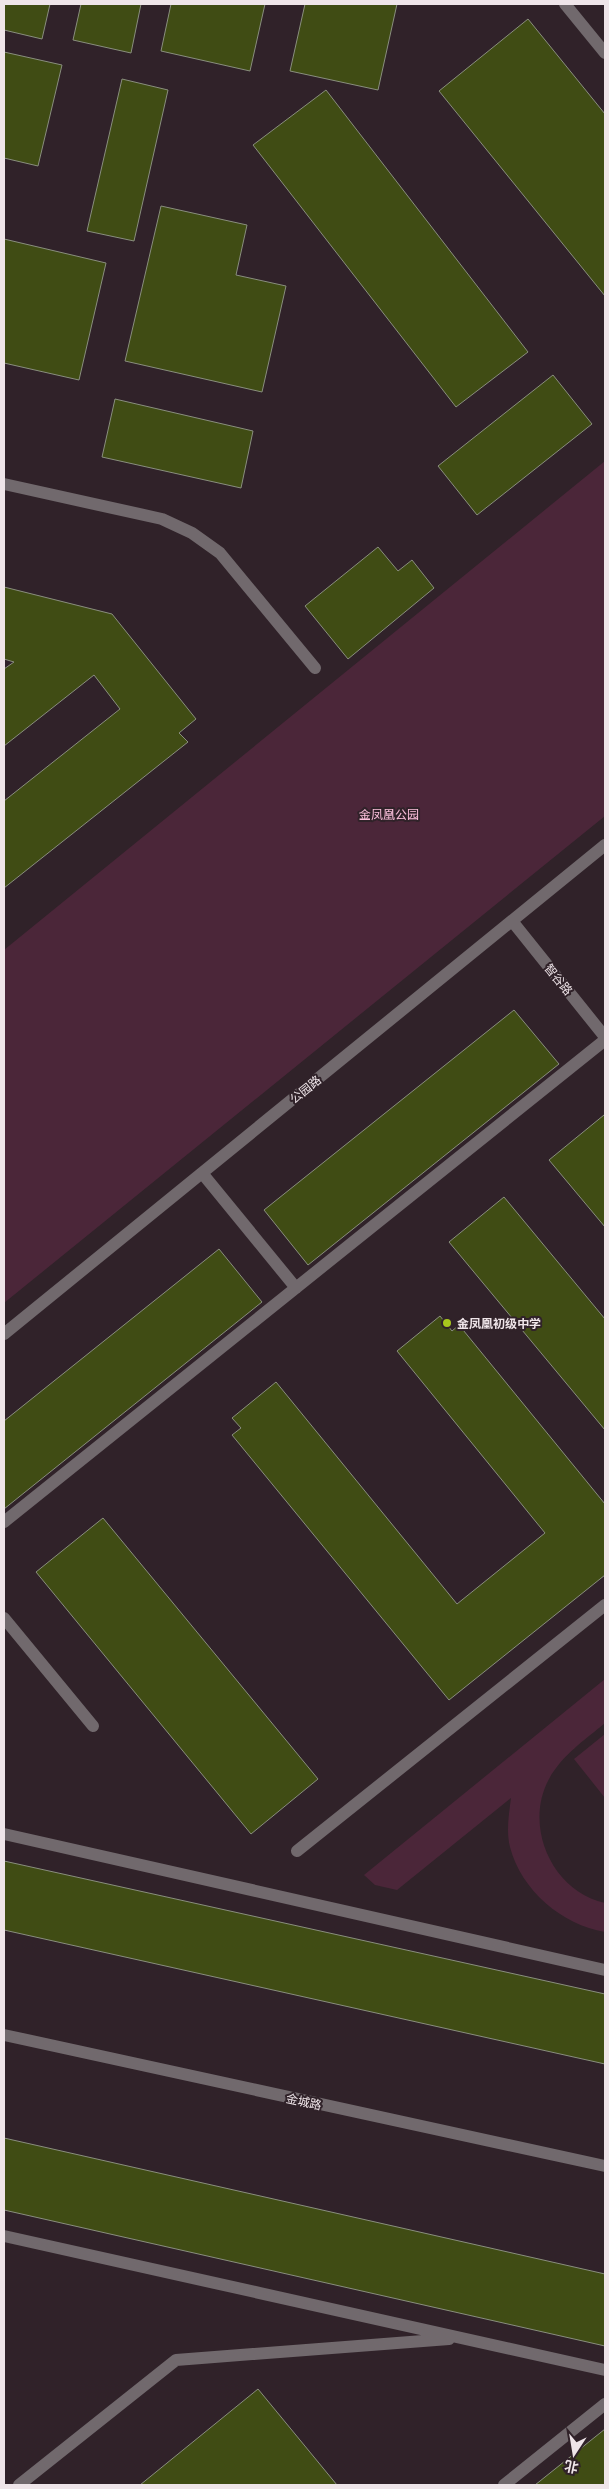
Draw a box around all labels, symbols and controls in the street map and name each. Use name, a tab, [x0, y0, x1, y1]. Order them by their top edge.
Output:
park label: 金凤凰公园	[359, 807, 419, 821]
street label: 智谷路	[542, 961, 576, 997]
street label: 公园路	[287, 1072, 323, 1106]
place label: 金凤凰初级中学	[457, 1316, 541, 1330]
marker: 金凤凰初级中学	[441, 1317, 453, 1329]
street label: 金城路	[285, 2090, 323, 2112]
north arrow	[549, 2429, 599, 2479]
text: 北	[563, 2457, 580, 2477]

